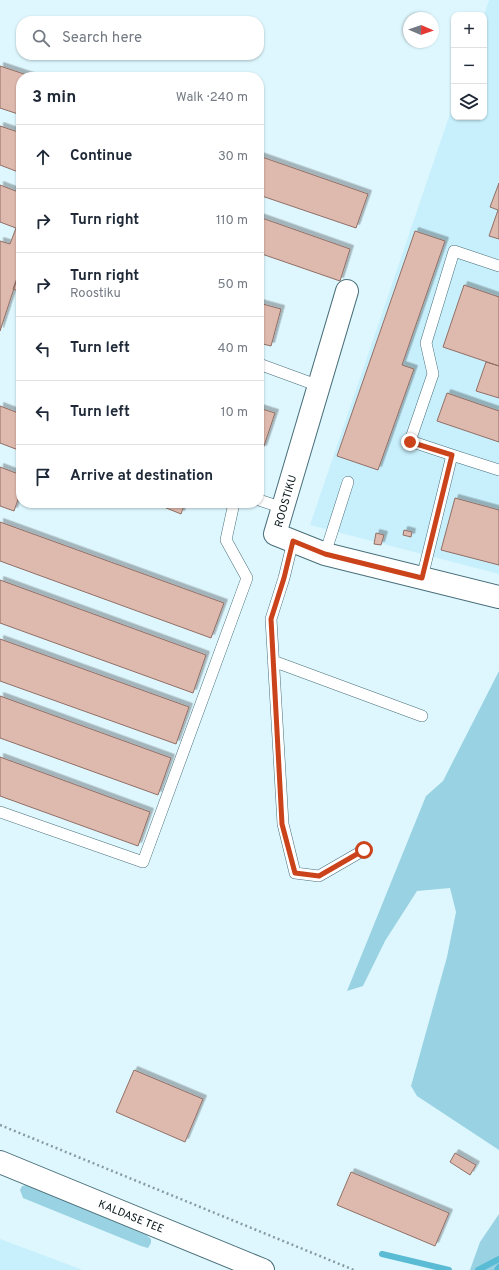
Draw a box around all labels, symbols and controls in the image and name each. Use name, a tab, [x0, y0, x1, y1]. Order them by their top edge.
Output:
north arrow	[403, 12, 439, 48]
map controls	[451, 12, 487, 120]
button: +	[451, 12, 487, 48]
search box	[16, 16, 264, 60]
icon: search	[30, 27, 52, 49]
text: Search here	[62, 29, 142, 48]
button: −	[451, 48, 487, 84]
button: layers	[451, 84, 487, 120]
text: 3 min	[32, 87, 76, 109]
text: Walk · 240 m	[176, 90, 248, 106]
icon: ahead	[32, 146, 54, 168]
text: Continue	[70, 147, 132, 166]
text: 30 m	[218, 149, 248, 165]
icon: right	[32, 210, 54, 232]
text: Turn right	[70, 211, 139, 230]
text: 110 m	[216, 213, 248, 229]
text: Turn right	[70, 267, 139, 286]
icon: right	[32, 274, 54, 296]
text: 50 m	[218, 277, 248, 293]
text: Roostiku	[70, 286, 121, 302]
icon: left	[32, 338, 54, 360]
text: Turn left	[70, 339, 130, 358]
text: 40 m	[218, 341, 248, 357]
icon: left	[32, 402, 54, 424]
text: Turn left	[70, 403, 130, 422]
text: 10 m	[221, 405, 248, 421]
route end	[401, 433, 419, 451]
icon: arrive	[32, 466, 54, 488]
text: Arrive at destination	[70, 467, 213, 486]
street label: ROOSTIKU	[272, 474, 300, 529]
route start	[355, 841, 373, 859]
street label: KALDASE TEE	[96, 1197, 166, 1237]

